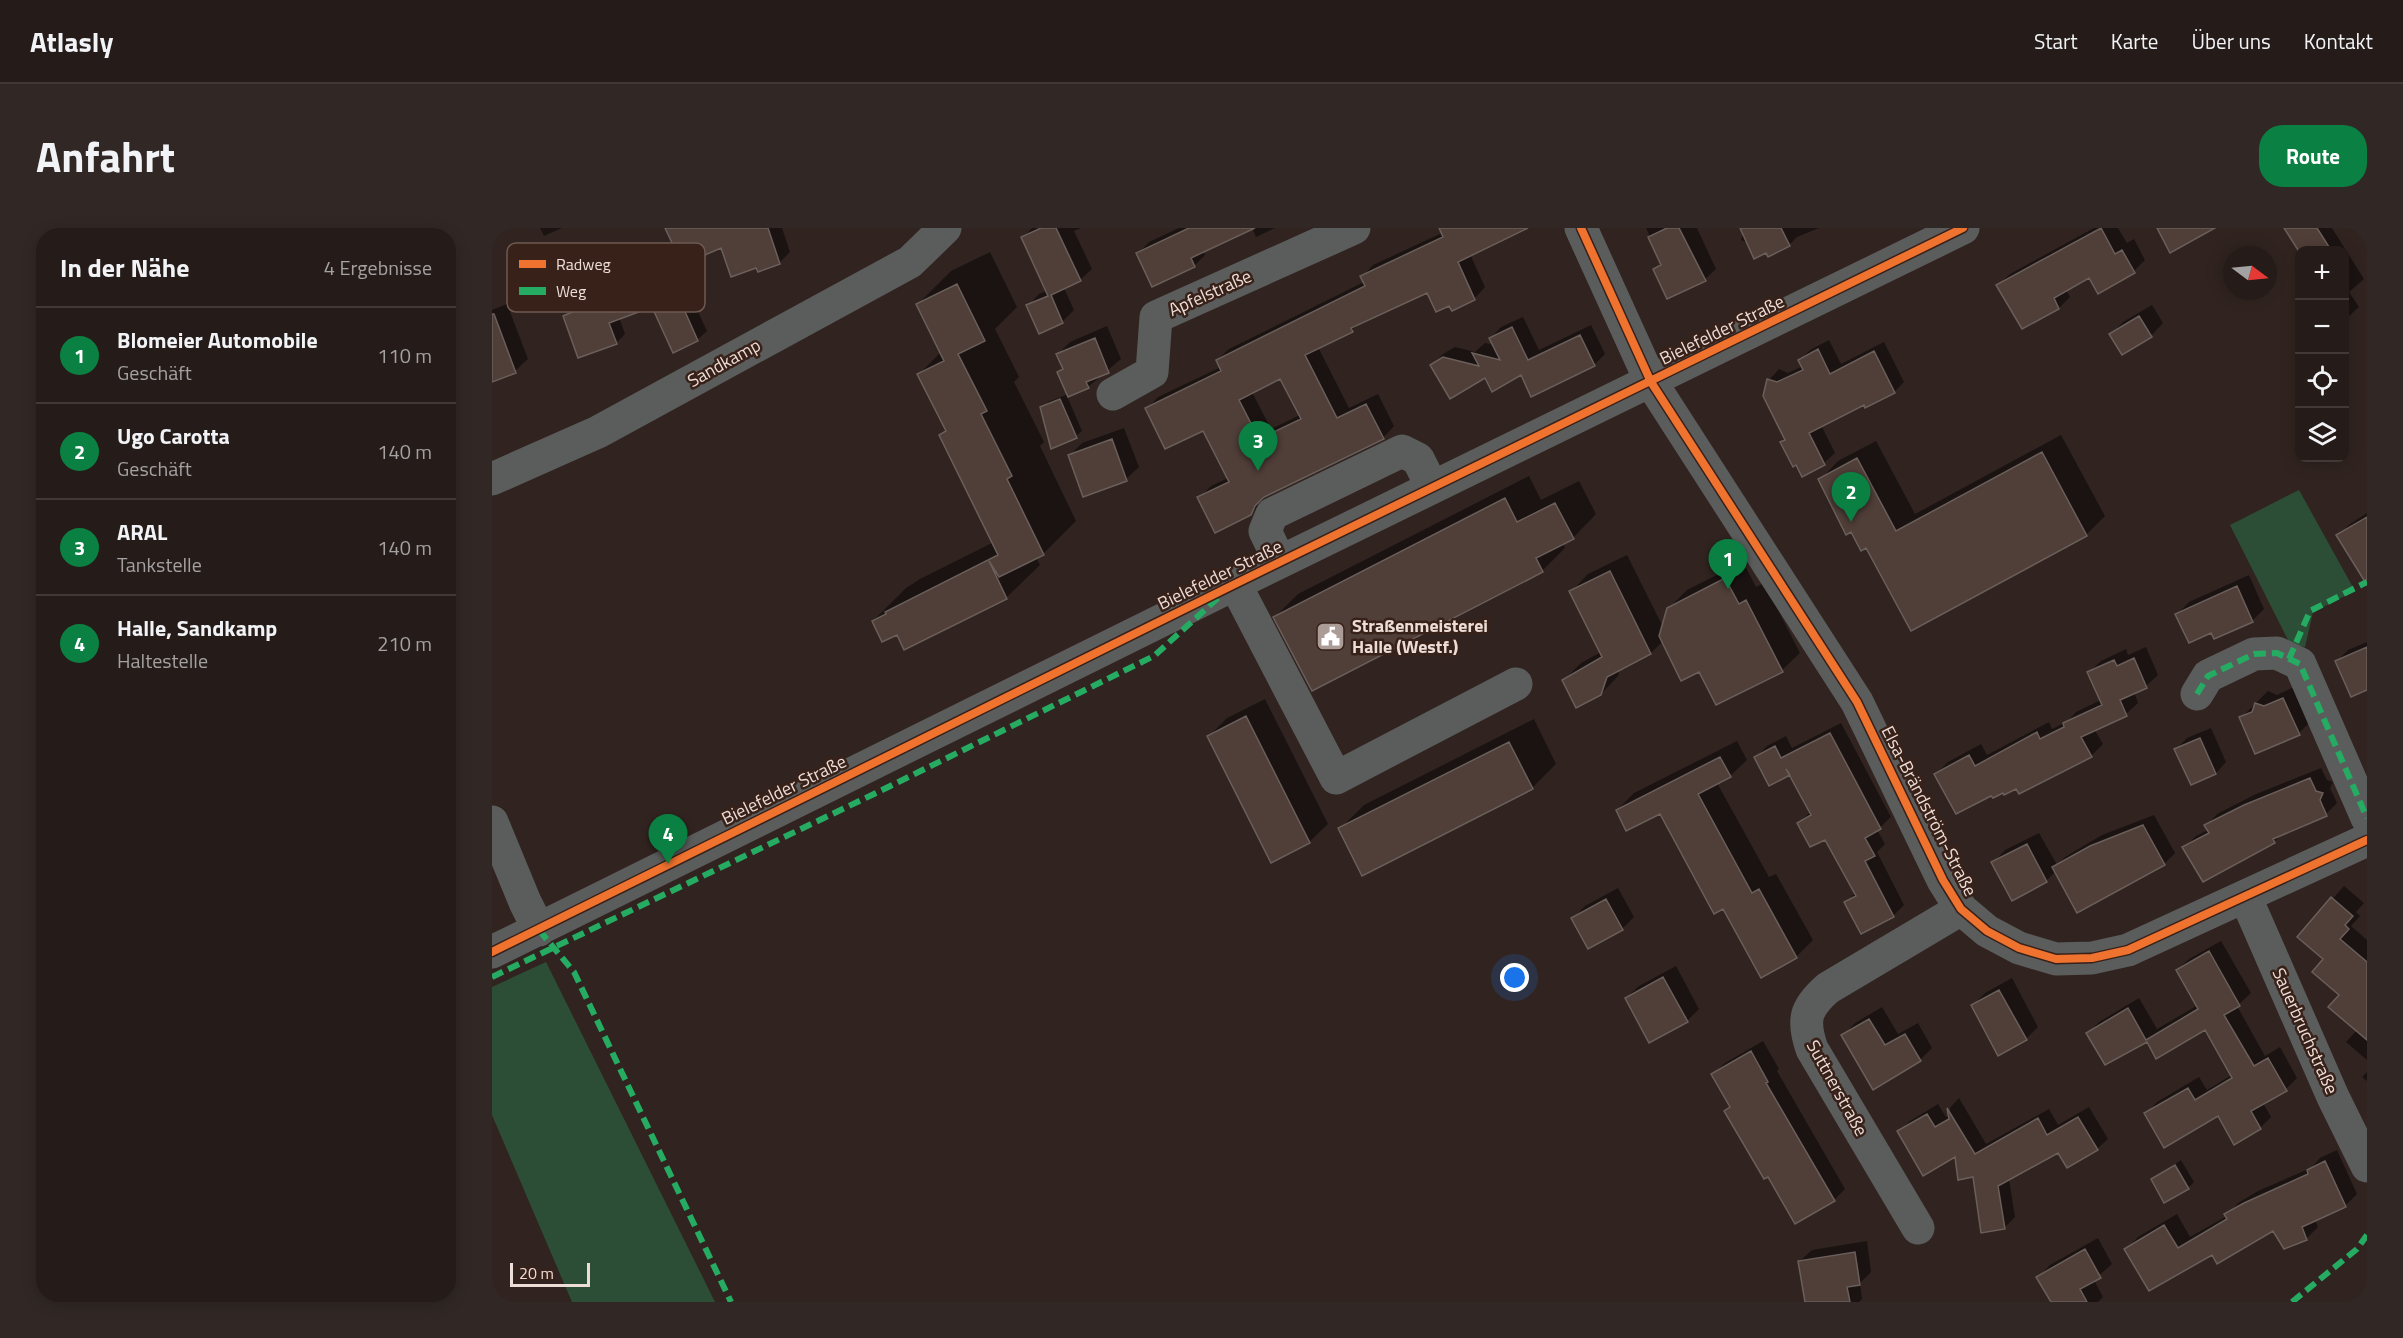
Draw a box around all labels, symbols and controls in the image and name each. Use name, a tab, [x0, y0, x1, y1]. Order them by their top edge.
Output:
text: Atlasly	[30, 20, 113, 63]
text: Start	[2034, 25, 2078, 57]
text: Karte	[2111, 25, 2158, 57]
text: Über uns	[2191, 25, 2271, 57]
text: Kontakt	[2304, 25, 2373, 57]
text: Anfahrt	[36, 124, 175, 188]
button: Route	[2259, 125, 2367, 187]
legend	[507, 243, 705, 312]
north arrow	[2223, 246, 2277, 300]
map controls	[2295, 246, 2349, 462]
button: +	[2295, 246, 2349, 300]
text: In der Nähe	[60, 248, 189, 287]
text: 4 Ergebnisse	[324, 252, 432, 283]
text: Radweg	[556, 252, 611, 276]
street label: Apfelstraße	[1164, 262, 1256, 323]
text: Weg	[556, 279, 586, 303]
street label: Bielefelder Straße	[1655, 288, 1789, 371]
button: −	[2295, 300, 2349, 354]
text: Blomeier Automobile	[117, 323, 318, 357]
street label: Sandkamp	[682, 331, 765, 394]
text: 1	[74, 340, 85, 371]
text: 110 m	[377, 340, 432, 371]
button: locate	[2295, 354, 2349, 408]
text: Geschäft	[117, 357, 192, 388]
button: layers	[2295, 408, 2349, 462]
text: Ugo Carotta	[117, 419, 230, 453]
pin: 3	[1238, 422, 1278, 471]
text: 2	[74, 436, 85, 467]
text: 140 m	[377, 436, 432, 467]
text: Geschäft	[117, 453, 192, 484]
pin: 2	[1832, 472, 1870, 522]
text: ARAL	[117, 515, 167, 549]
text: 3	[74, 532, 85, 563]
text: 140 m	[377, 532, 432, 563]
street label: Bielefelder Straße	[1153, 533, 1287, 616]
pin: 1	[1708, 540, 1748, 589]
text: Tankstelle	[117, 549, 202, 580]
text: Halle, Sandkamp	[117, 611, 277, 645]
place label: Straßenmeisterei Halle (Westf.)	[1352, 612, 1488, 660]
public building icon: Straßenmeisterei Halle (Westf.)	[1315, 620, 1347, 652]
text: 4	[74, 628, 85, 659]
text: 210 m	[377, 628, 432, 659]
text: Haltestelle	[117, 645, 208, 676]
street label: Elsa-Brändström-Straße	[1875, 721, 1984, 901]
street label: Bielefelder Straße	[717, 748, 851, 831]
pin: 4	[648, 814, 687, 864]
your location	[1500, 963, 1529, 992]
street label: Sauerbruchstraße	[2266, 963, 2345, 1098]
street label: Suttnerstraße	[1800, 1035, 1875, 1141]
scale bar	[510, 1260, 590, 1288]
text: 20 m	[519, 1261, 554, 1285]

